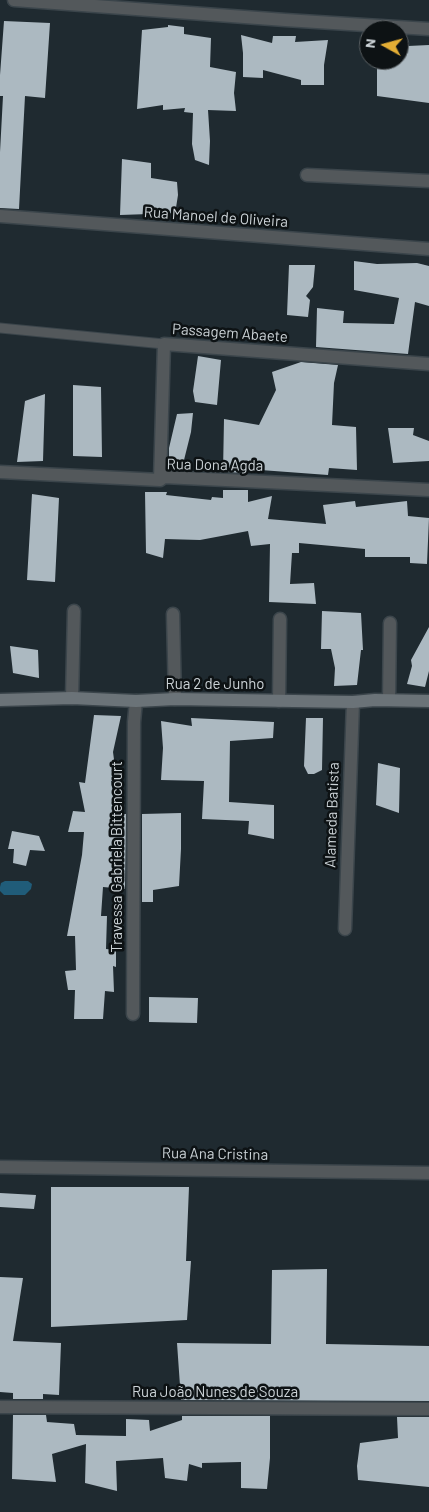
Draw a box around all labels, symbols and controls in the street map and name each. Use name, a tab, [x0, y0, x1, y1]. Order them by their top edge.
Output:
north arrow	[359, 20, 409, 70]
text: N	[361, 38, 379, 49]
street label: Rua Manoel de Oliveira	[143, 203, 289, 231]
street label: Passagem Abaete	[172, 320, 288, 346]
street label: Rua Dona Agda	[166, 455, 264, 475]
street label: Rua 2 de Junho	[165, 675, 265, 693]
street label: Travessa Gabriela Bittencourt	[108, 761, 126, 953]
street label: Alameda Batista	[321, 762, 343, 868]
street label: Rua Ana Cristina	[162, 1144, 268, 1164]
street label: Rua João Nunes de Souza	[132, 1383, 298, 1401]

